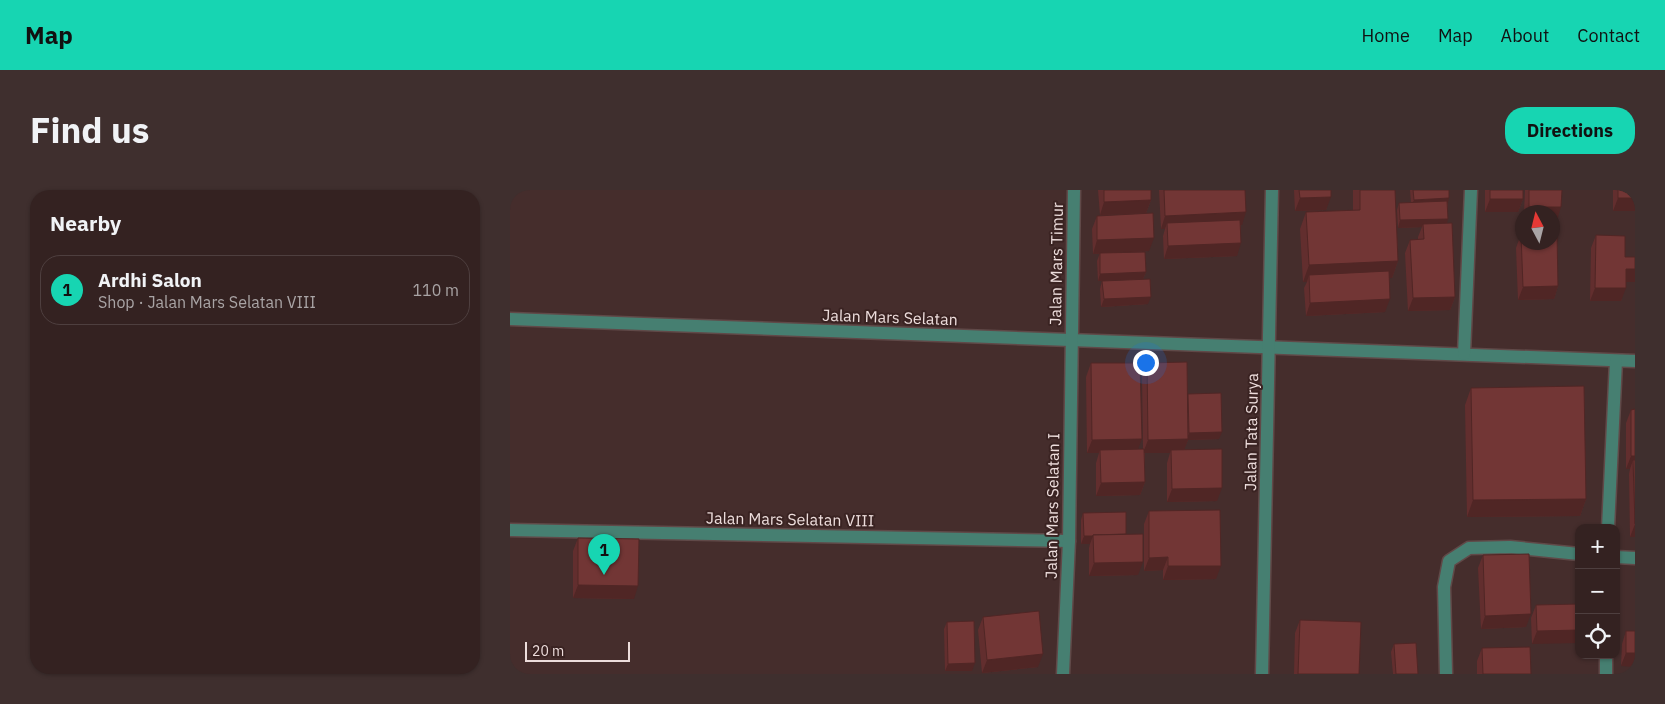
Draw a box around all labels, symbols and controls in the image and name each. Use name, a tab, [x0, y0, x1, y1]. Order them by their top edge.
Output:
text: Map	[25, 19, 73, 51]
text: Home	[1362, 24, 1410, 47]
text: Map	[1438, 24, 1473, 47]
text: About	[1501, 24, 1549, 47]
text: Contact	[1577, 24, 1640, 47]
text: Find us	[30, 107, 149, 153]
button: Directions	[1505, 107, 1635, 154]
street label: Jalan Mars Timur	[1045, 202, 1067, 326]
north arrow	[1515, 205, 1560, 250]
text: Nearby	[50, 209, 121, 237]
text: Ardhi Salon	[98, 268, 202, 292]
text: 1	[62, 280, 72, 300]
text: 110 m	[412, 280, 459, 300]
text: Shop · Jalan Mars Selatan VIII	[98, 292, 316, 312]
street label: Jalan Mars Selatan	[822, 305, 958, 329]
your location	[1133, 350, 1159, 376]
street label: Jalan Tata Surya	[1240, 373, 1262, 491]
street label: Jalan Mars Selatan I	[1041, 433, 1063, 579]
street label: Jalan Mars Selatan VIII	[706, 508, 874, 530]
map controls	[1575, 524, 1620, 659]
button: +	[1575, 524, 1620, 569]
pin: 1	[588, 534, 620, 575]
button: −	[1575, 569, 1620, 614]
button: locate	[1575, 614, 1620, 659]
scale bar	[525, 639, 630, 662]
text: 20 m	[532, 642, 564, 660]

